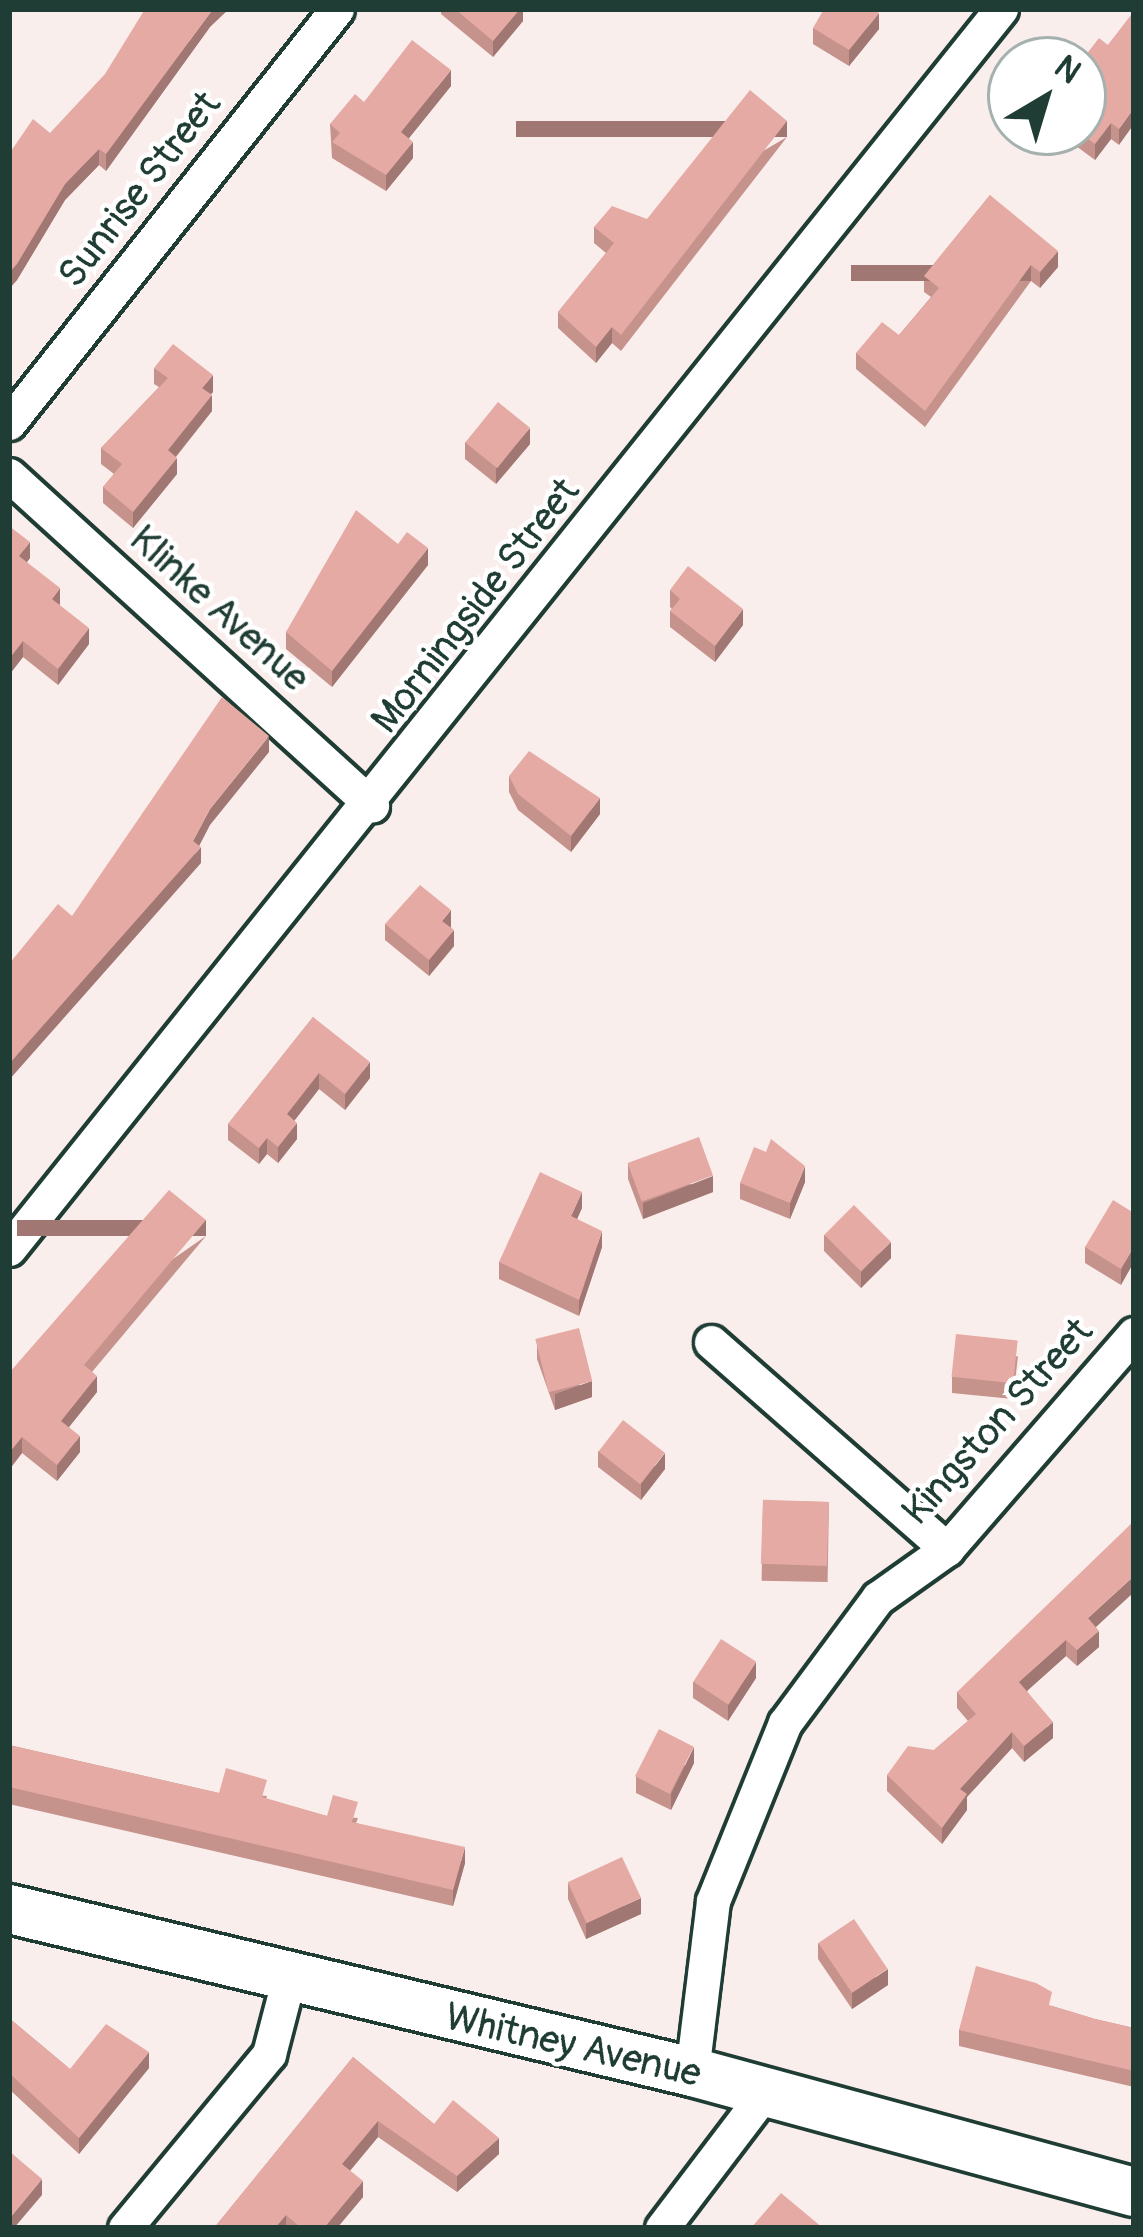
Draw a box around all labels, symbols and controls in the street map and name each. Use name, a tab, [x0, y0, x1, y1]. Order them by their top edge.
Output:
north arrow	[987, 36, 1107, 156]
text: N	[1046, 47, 1089, 93]
street label: Sunrise Street	[49, 83, 231, 297]
street label: Morningside Street	[362, 469, 590, 743]
street label: Klinke Avenue	[120, 516, 318, 702]
street label: Kingston Street	[893, 1309, 1103, 1535]
street label: Whitney Avenue	[441, 1994, 705, 2098]

